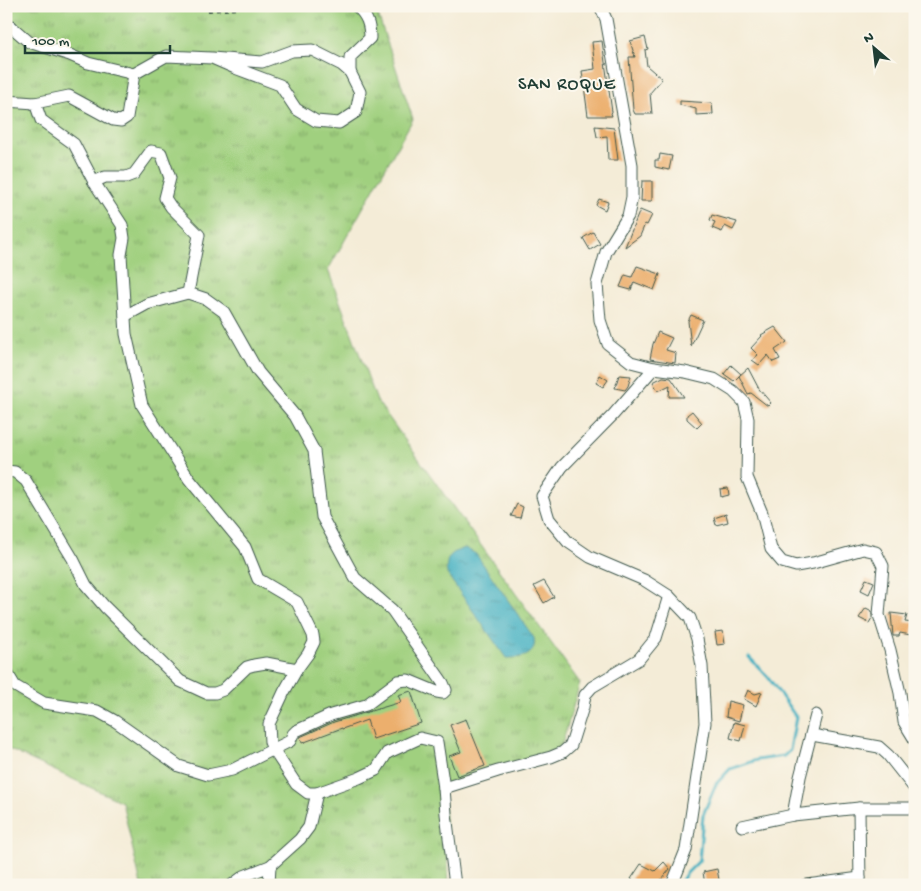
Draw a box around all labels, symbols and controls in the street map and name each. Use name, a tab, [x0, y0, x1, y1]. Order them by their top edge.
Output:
scale bar	[25, 22, 170, 54]
north arrow	[848, 22, 898, 72]
text: N	[861, 29, 877, 48]
text: 100 m	[31, 33, 70, 51]
district label: SAN ROQUE	[518, 75, 616, 96]

